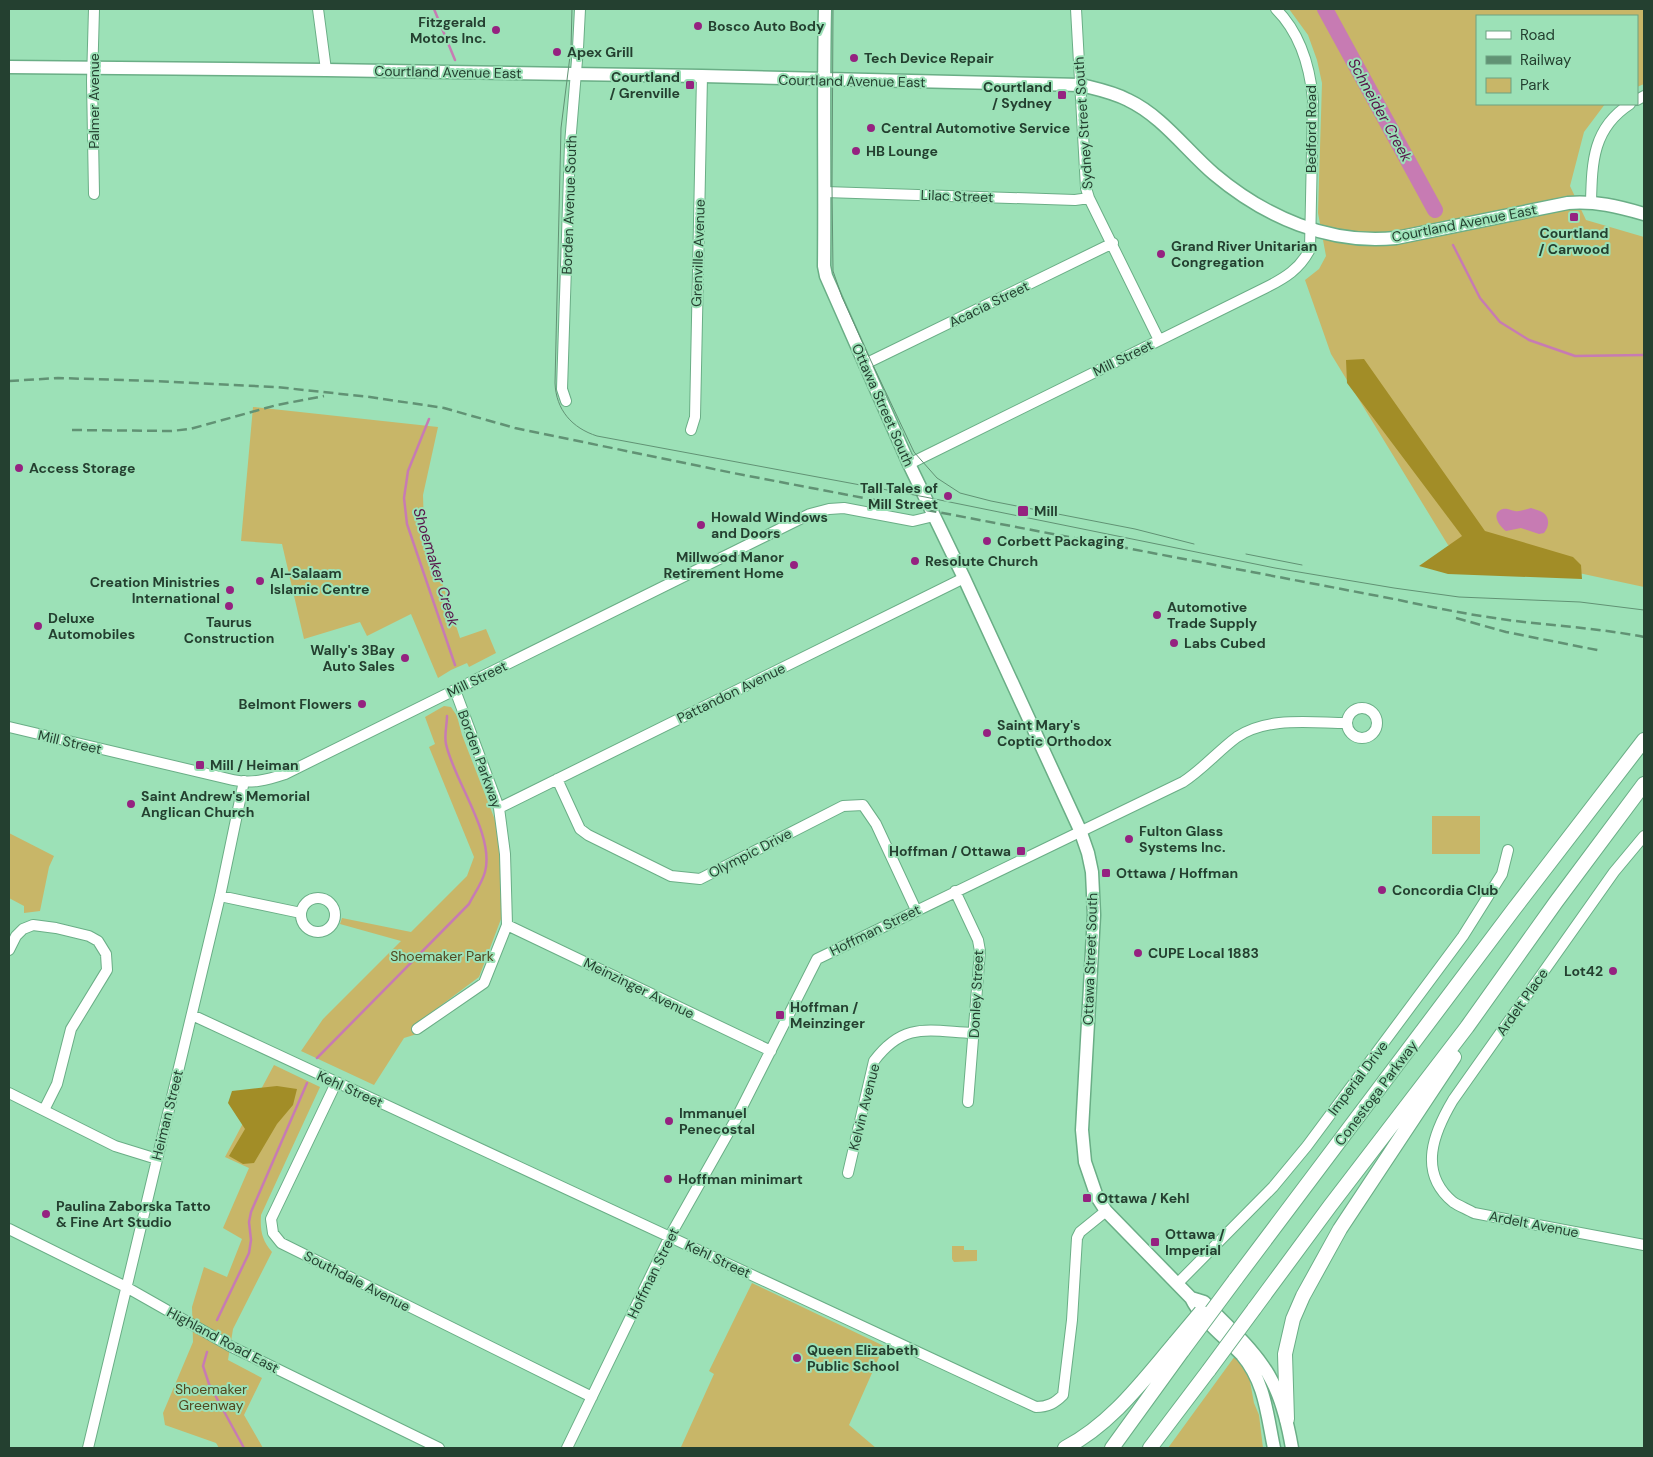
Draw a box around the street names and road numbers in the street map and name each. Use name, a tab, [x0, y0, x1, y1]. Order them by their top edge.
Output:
street label: Palmer Avenue	[85, 53, 103, 149]
street label: Sydney Street South	[1069, 56, 1097, 190]
street label: Courtland Avenue East	[374, 62, 522, 82]
street label: Courtland Avenue East	[778, 71, 926, 91]
street label: Bedford Road	[1302, 85, 1320, 173]
street label: Borden Avenue South	[558, 135, 580, 275]
street label: Lilac Street	[920, 186, 994, 206]
street label: Grenville Avenue	[687, 199, 709, 307]
street label: Courtland Avenue East	[1390, 200, 1538, 246]
street label: Acacia Street	[946, 277, 1032, 331]
street label: Mill Street	[1090, 336, 1156, 380]
street label: Ottawa Street South	[848, 341, 918, 469]
street label: Mill Street	[444, 657, 510, 701]
street label: Pattandon Avenue	[674, 659, 788, 727]
street label: Borden Parkway	[454, 707, 506, 811]
street label: Mill Street	[36, 726, 104, 758]
street label: Olympic Drive	[705, 824, 795, 882]
street label: Ottawa Street South	[1079, 892, 1101, 1026]
street label: Hoffman Street	[827, 900, 923, 960]
street label: Donley Street	[965, 950, 987, 1038]
street label: Meinzinger Avenue	[581, 953, 697, 1023]
street label: Ardelt Place	[1492, 965, 1552, 1039]
street label: Imperial Drive	[1324, 1037, 1392, 1119]
street label: Conestoga Parkway	[1331, 1037, 1421, 1149]
street label: Kelvin Avenue	[845, 1062, 883, 1152]
street label: Kehl Street	[314, 1066, 386, 1112]
street label: Heiman Street	[147, 1068, 187, 1162]
street label: Ardelt Avenue	[1488, 1206, 1580, 1242]
street label: Hoffman Street	[623, 1225, 683, 1321]
street label: Kehl Street	[682, 1236, 754, 1282]
street label: Southdale Avenue	[301, 1246, 413, 1316]
street label: Highland Road East	[164, 1303, 282, 1377]

